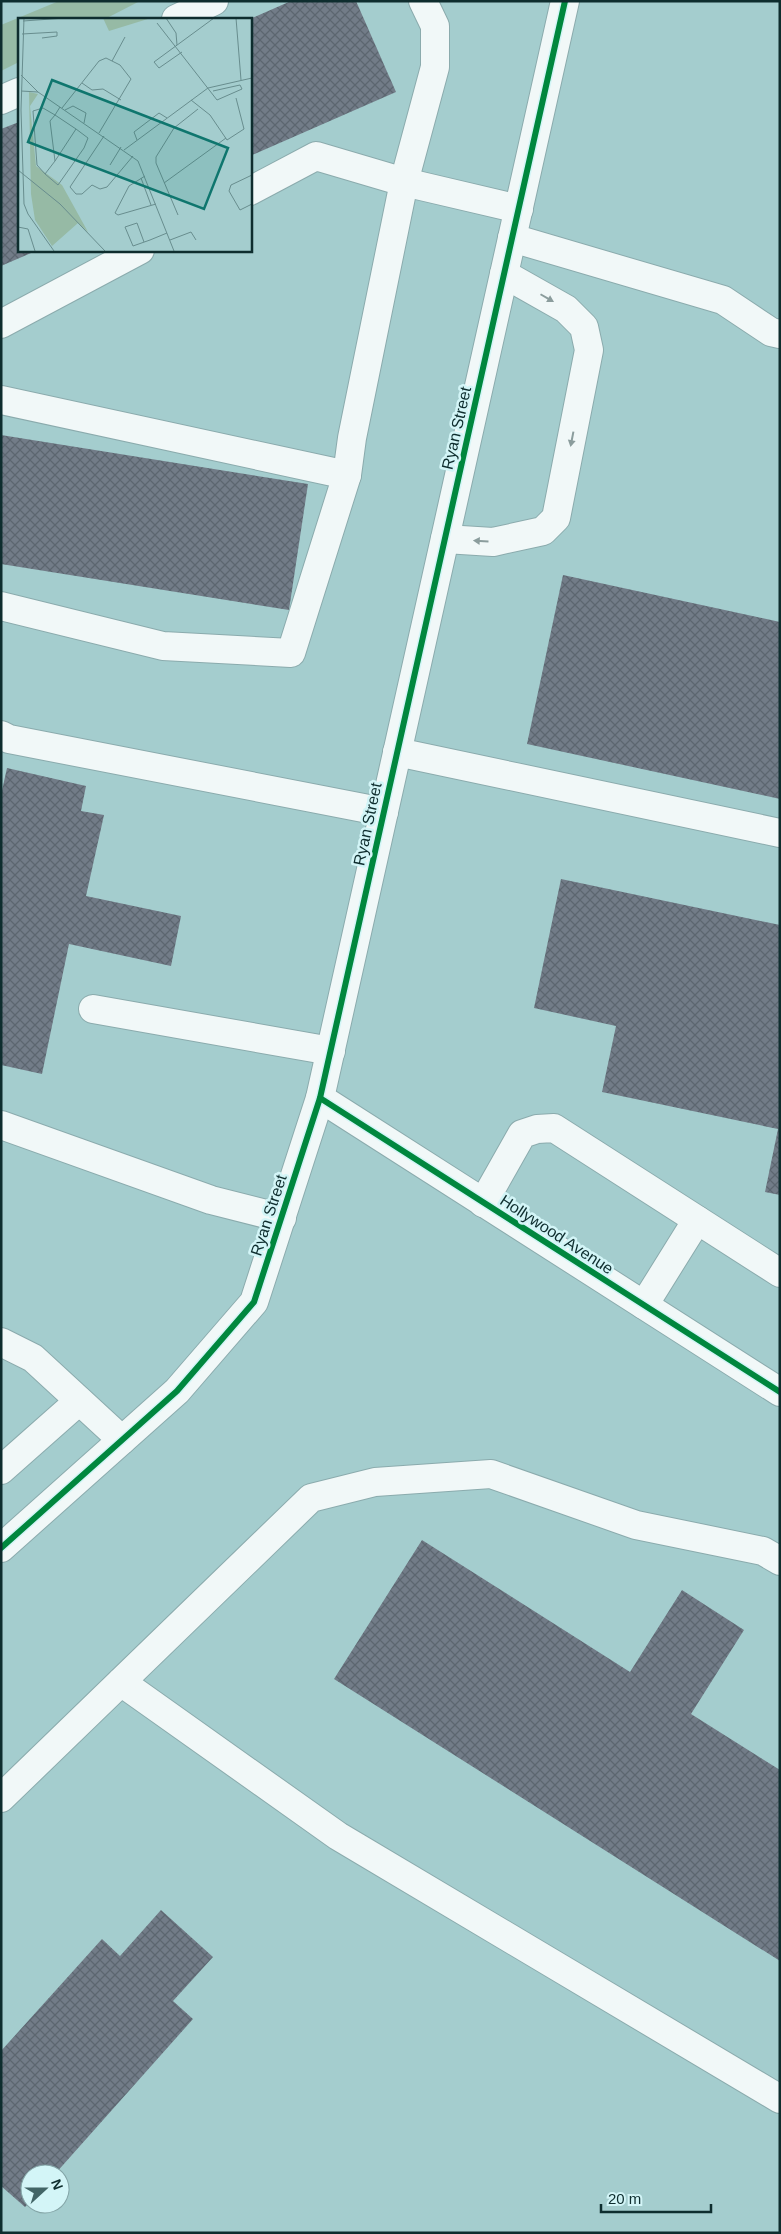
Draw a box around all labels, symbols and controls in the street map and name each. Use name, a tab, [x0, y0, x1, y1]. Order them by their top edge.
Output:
inset map	[18, 18, 251, 251]
one-way arrow	[539, 294, 554, 302]
street label: Ryan Street	[439, 385, 474, 471]
one-way arrow	[567, 432, 575, 448]
one-way arrow	[472, 537, 488, 545]
street label: Ryan Street	[350, 780, 385, 867]
street label: Ryan Street	[247, 1172, 290, 1258]
street label: Hollywood Avenue	[497, 1192, 617, 1277]
north arrow	[20, 2164, 70, 2214]
text: N	[48, 2177, 66, 2192]
scale bar	[601, 2182, 711, 2214]
text: 20 m	[608, 2190, 641, 2207]

